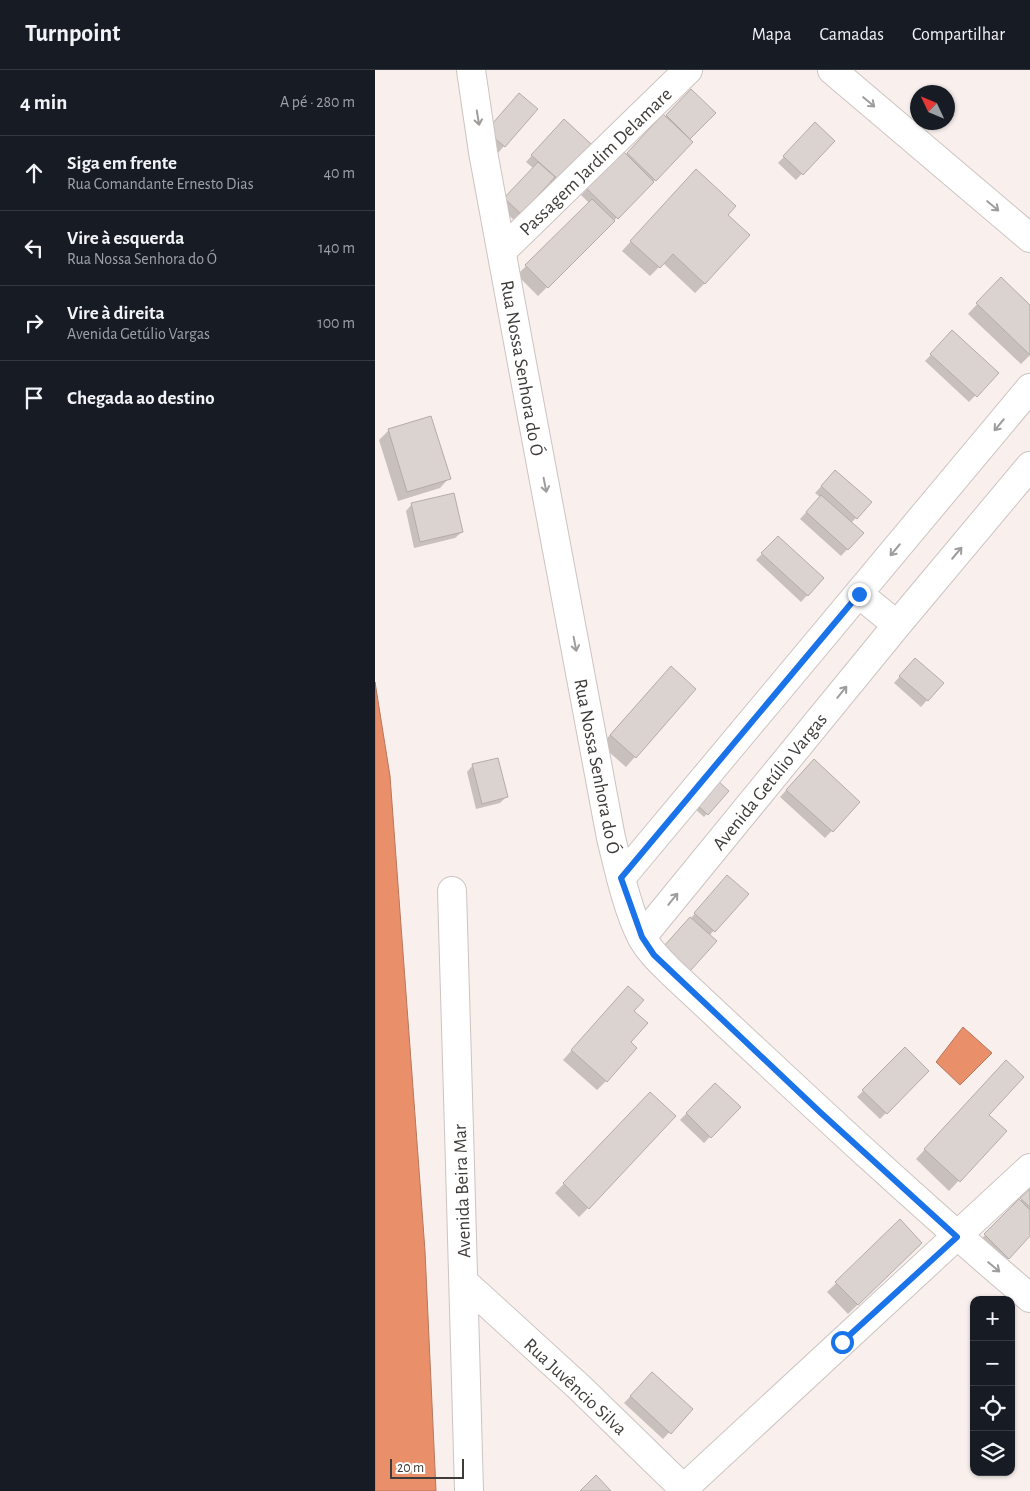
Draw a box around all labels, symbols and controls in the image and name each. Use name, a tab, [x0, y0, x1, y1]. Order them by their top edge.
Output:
text: Turnpoint	[25, 22, 120, 46]
text: Mapa	[752, 26, 791, 44]
text: Camadas	[819, 26, 884, 44]
text: Compartilhar	[912, 26, 1005, 44]
street label: Passagem Jardim Delamare	[516, 85, 676, 240]
north arrow	[910, 85, 955, 130]
text: 4 min	[20, 92, 67, 113]
text: A pé · 280 m	[280, 94, 355, 110]
one-way arrow	[862, 96, 875, 107]
one-way arrow	[473, 110, 483, 126]
text: Siga em frente	[67, 154, 177, 173]
icon: ahead	[20, 159, 48, 187]
text: 40 m	[323, 165, 355, 181]
text: Rua Comandante Ernesto Dias	[67, 176, 254, 192]
one-way arrow	[986, 201, 999, 212]
text: Vire à esquerda	[67, 229, 184, 248]
icon: left	[20, 234, 48, 262]
text: 140 m	[318, 240, 355, 256]
text: Rua Nossa Senhora do Ó	[67, 251, 217, 267]
street label: Rua Nossa Senhora do Ó	[497, 279, 548, 458]
text: Vire à direita	[67, 304, 165, 323]
icon: right	[20, 309, 48, 337]
text: 100 m	[317, 315, 355, 331]
text: Avenida Getúlio Vargas	[67, 326, 210, 342]
icon: arrive	[20, 384, 48, 412]
text: Chegada ao destino	[67, 389, 215, 408]
one-way arrow	[993, 418, 1004, 431]
one-way arrow	[540, 476, 550, 492]
one-way arrow	[890, 543, 901, 556]
one-way arrow	[951, 547, 962, 560]
route end	[848, 583, 871, 606]
one-way arrow	[570, 636, 580, 652]
street label: Rua Nossa Senhora do Ó	[570, 677, 625, 856]
one-way arrow	[837, 686, 848, 699]
street label: Avenida Getúlio Vargas	[709, 710, 831, 854]
one-way arrow	[667, 893, 678, 906]
street label: Avenida Beira Mar	[451, 1124, 474, 1258]
one-way arrow	[987, 1261, 1000, 1273]
map controls	[970, 1296, 1015, 1476]
button: +	[970, 1296, 1015, 1341]
route start	[831, 1331, 854, 1354]
street label: Rua Juvêncio Silva	[520, 1335, 630, 1439]
button: −	[970, 1341, 1015, 1386]
button: locate	[970, 1386, 1015, 1431]
button: layers	[970, 1431, 1015, 1476]
scale bar	[390, 1456, 464, 1479]
text: 20 m	[397, 1461, 424, 1475]

